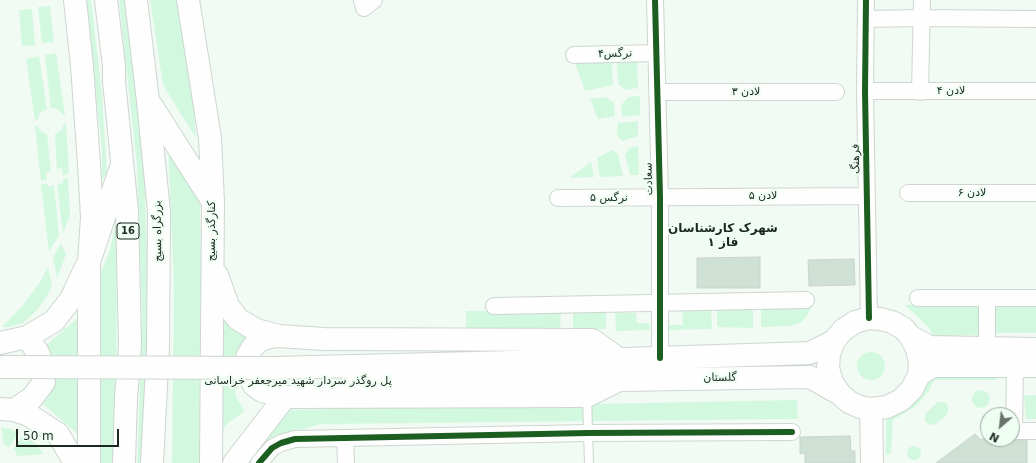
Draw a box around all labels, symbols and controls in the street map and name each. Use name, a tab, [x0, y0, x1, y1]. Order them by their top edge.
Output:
street label: نرگس۴	[598, 47, 632, 61]
street label: لادن ۴	[937, 84, 965, 98]
street label: لادن ۳	[732, 85, 760, 99]
street label: فرهنگ	[849, 144, 863, 174]
street label: سعادت	[642, 162, 656, 196]
street label: لادن ۶	[958, 186, 986, 200]
street label: لادن ۵	[749, 189, 777, 203]
street label: نرگس ۵	[590, 191, 628, 205]
street label: بزرگراه بسیج	[151, 200, 165, 262]
street label: کنارگذر بسیج	[205, 201, 219, 261]
district label: شهرک کارشناسان فاز ۱	[668, 222, 778, 250]
road number: 16	[117, 223, 139, 239]
street label: گلستان	[703, 371, 737, 385]
street label: پل روگذر سردار شهید میرجعفر خراسانی	[204, 374, 392, 388]
north arrow	[980, 407, 1020, 447]
scale bar	[18, 421, 121, 447]
text: 50 m	[23, 429, 54, 443]
text: N	[987, 429, 1002, 445]

